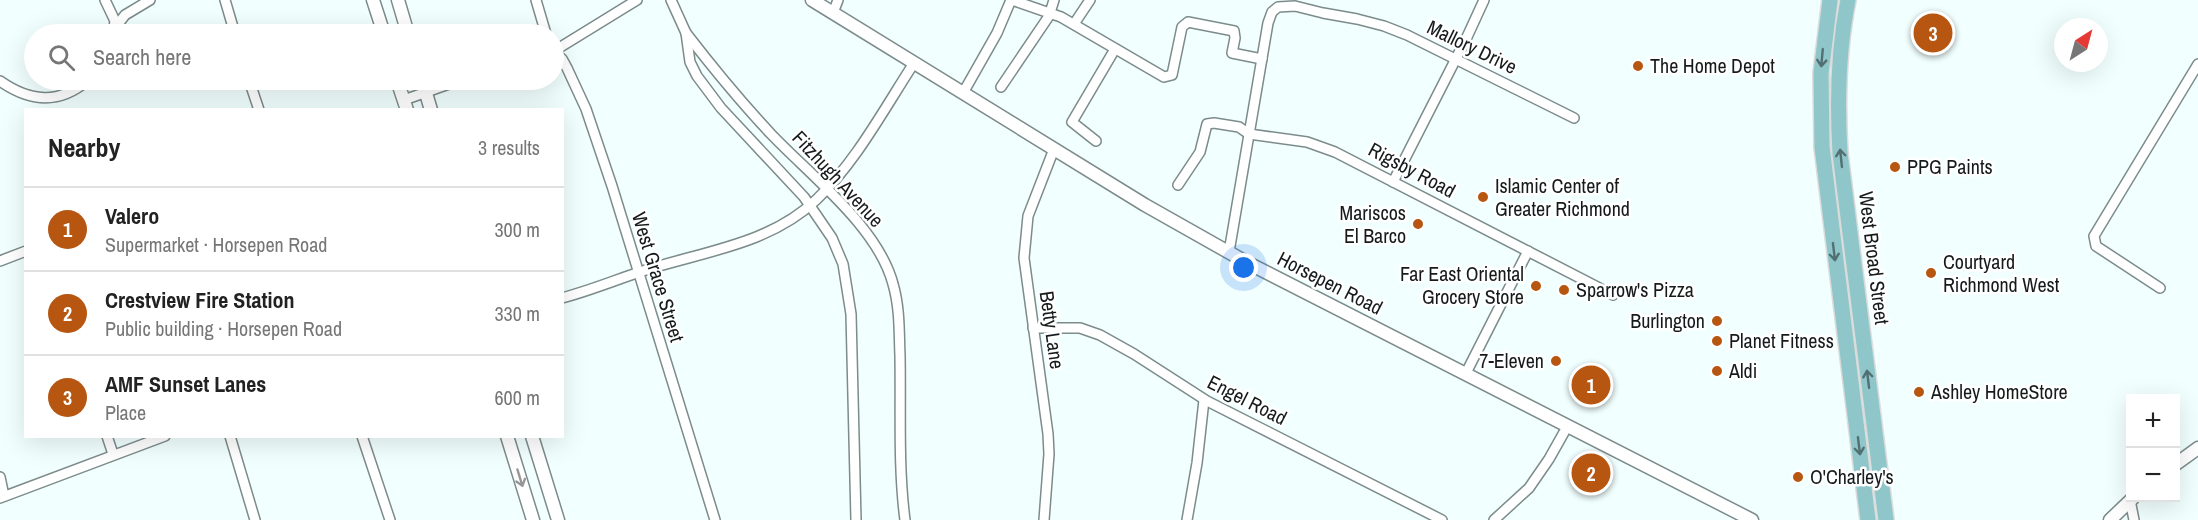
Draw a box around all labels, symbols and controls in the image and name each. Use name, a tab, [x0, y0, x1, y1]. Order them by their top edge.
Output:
pin: 3	[1914, 10, 1952, 56]
street label: Mallory Drive	[1423, 13, 1522, 80]
north arrow	[2054, 18, 2108, 72]
search box	[24, 24, 564, 90]
icon: search	[45, 41, 78, 74]
text: Search here	[93, 42, 191, 72]
one-way arrow	[1816, 47, 1827, 67]
place label: The Home Depot	[1650, 52, 1775, 79]
marker: The Home Depot	[1631, 59, 1645, 73]
street label: Fitzhugh Avenue	[787, 125, 890, 233]
text: Nearby	[48, 130, 120, 165]
text: 3 results	[478, 134, 540, 161]
street label: Rigsby Road	[1364, 135, 1460, 204]
one-way arrow	[1835, 148, 1846, 168]
place label: PPG Paints	[1907, 153, 1993, 180]
marker: PPG Paints	[1888, 160, 1902, 174]
place label: Islamic Center of Greater Richmond	[1495, 172, 1630, 222]
marker: Islamic Center of Greater Richmond	[1476, 190, 1490, 204]
street label: West Broad Street	[1853, 190, 1896, 326]
place label: Mariscos El Barco	[1339, 199, 1406, 249]
text: Valero	[105, 201, 159, 231]
street label: West Grace Street	[626, 209, 691, 346]
text: 1	[63, 216, 72, 243]
text: 300 m	[494, 216, 540, 243]
marker: Mariscos El Barco	[1411, 217, 1425, 231]
text: Supermarket · Horsepen Road	[105, 231, 327, 258]
one-way arrow	[1829, 242, 1840, 262]
street label: Horsepen Road	[1273, 244, 1388, 321]
place label: Courtyard Richmond West	[1943, 248, 2060, 298]
your location	[1229, 253, 1258, 282]
place label: Far East Oriental Grocery Store	[1400, 260, 1524, 310]
marker: Courtyard Richmond West	[1924, 266, 1938, 280]
place label: Sparrow's Pizza	[1576, 276, 1694, 303]
marker: Far East Oriental Grocery Store	[1529, 279, 1543, 293]
marker: Sparrow's Pizza	[1557, 283, 1571, 297]
text: Crestview Fire Station	[105, 285, 295, 315]
street label: Betty Lane	[1034, 289, 1071, 371]
text: 2	[63, 300, 72, 327]
text: 330 m	[494, 300, 540, 327]
place label: Burlington	[1630, 307, 1705, 334]
marker: Burlington	[1710, 314, 1724, 328]
text: Public building · Horsepen Road	[105, 315, 342, 342]
place label: Planet Fitness	[1729, 327, 1834, 354]
marker: Planet Fitness	[1710, 334, 1724, 348]
place label: 7-Eleven	[1479, 347, 1544, 374]
marker: 7-Eleven	[1549, 354, 1563, 368]
place label: Aldi	[1728, 357, 1757, 384]
pin: 1	[1572, 362, 1610, 408]
marker: Aldi	[1710, 364, 1724, 378]
street label: Engel Road	[1203, 368, 1292, 431]
text: AMF Sunset Lanes	[105, 369, 266, 399]
one-way arrow	[1863, 369, 1874, 389]
place label: Ashley HomeStore	[1930, 378, 2068, 405]
text: 3	[63, 384, 72, 411]
text: 600 m	[494, 384, 540, 411]
marker: Ashley HomeStore	[1912, 385, 1926, 399]
map controls	[2126, 394, 2180, 502]
button: +	[2126, 394, 2180, 448]
text: Place	[105, 399, 146, 426]
one-way arrow	[1853, 435, 1864, 455]
button: −	[2126, 448, 2180, 502]
pin: 2	[1572, 450, 1610, 496]
place label: O'Charley's	[1810, 463, 1894, 490]
one-way arrow	[515, 468, 526, 487]
marker: O'Charley's	[1791, 470, 1805, 484]

